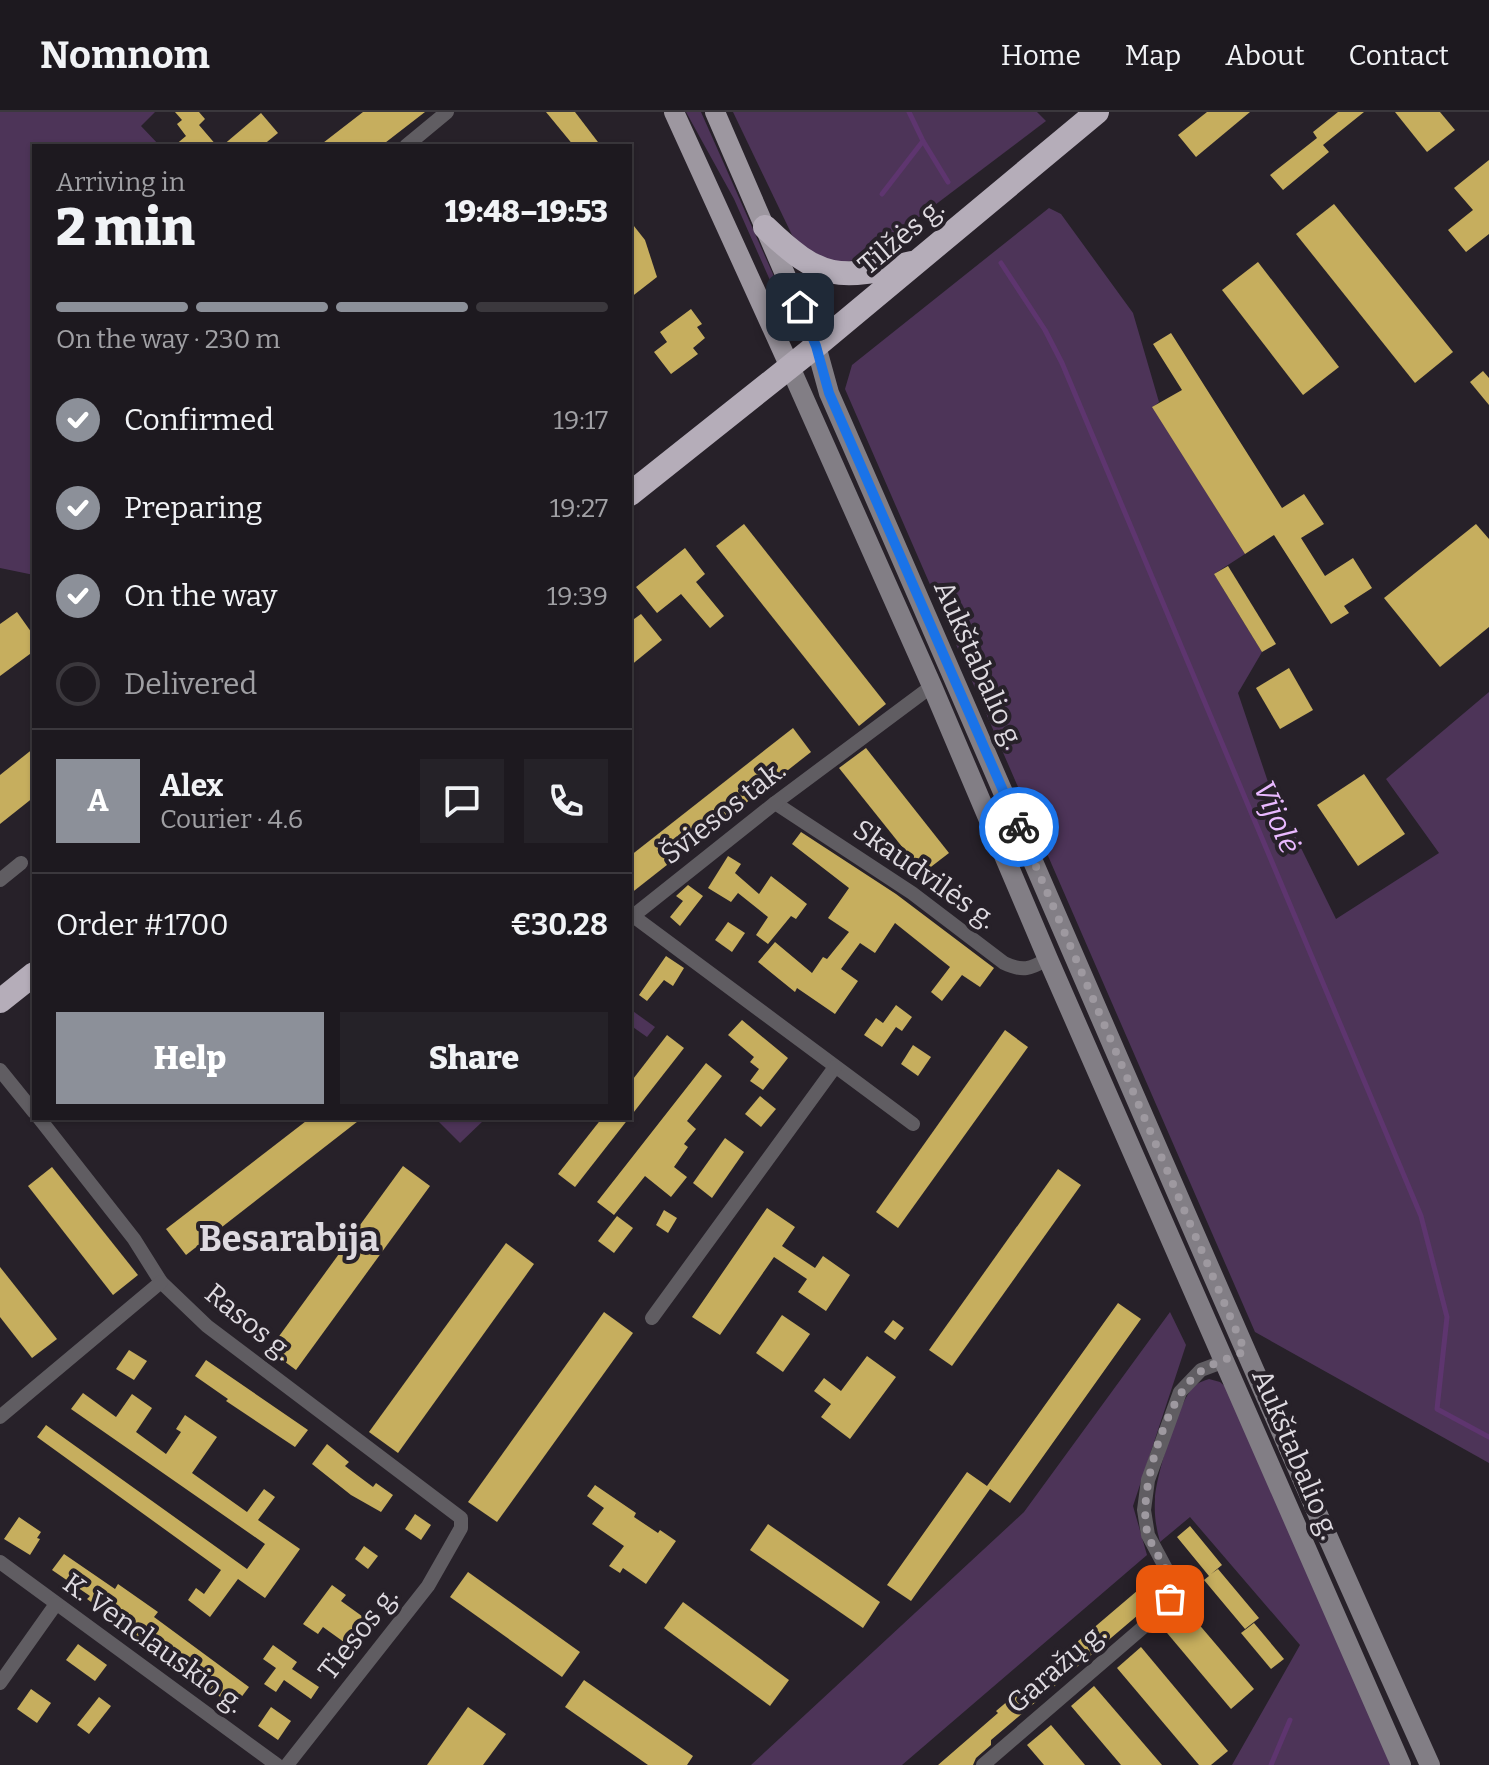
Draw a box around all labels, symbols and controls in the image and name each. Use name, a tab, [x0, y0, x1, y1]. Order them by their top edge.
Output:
text: Nomnom	[40, 32, 210, 78]
text: Home	[1001, 39, 1081, 72]
text: Map	[1125, 39, 1181, 72]
text: About	[1225, 39, 1305, 72]
text: Contact	[1349, 39, 1449, 72]
text: Arriving in	[56, 167, 185, 198]
street label: Tilžės g.	[852, 191, 950, 281]
text: 19:48–19:53	[445, 194, 608, 230]
text: 2 min	[56, 196, 195, 259]
pin	[766, 273, 834, 341]
icon: home	[778, 285, 822, 329]
text: On the way · 230 m	[56, 324, 280, 355]
icon: check	[56, 398, 100, 442]
text: Confirmed	[124, 402, 274, 438]
text: 19:17	[553, 405, 608, 436]
icon: check	[56, 486, 100, 530]
text: Preparing	[124, 490, 262, 526]
text: 19:27	[550, 493, 608, 524]
icon: check	[56, 574, 100, 618]
street label: Aukštabalio g.	[927, 575, 1031, 755]
text: On the way	[124, 578, 277, 614]
text: 19:39	[547, 581, 608, 612]
text: Delivered	[124, 666, 257, 702]
street label: Šviesos tak.	[654, 753, 792, 871]
button: chat	[420, 759, 504, 843]
button: phone	[524, 759, 608, 843]
text: Alex	[160, 768, 223, 804]
water label: Vijolė	[1246, 775, 1308, 859]
text: A	[87, 783, 109, 819]
courier	[979, 787, 1059, 867]
text: Courier · 4.6	[160, 804, 303, 835]
icon: bike	[997, 805, 1041, 849]
street label: Skaudvilės g.	[847, 812, 1003, 936]
text: Order #1700	[56, 907, 229, 943]
text: €30.28	[510, 907, 608, 943]
button: Help	[56, 1012, 324, 1104]
button: Share	[340, 1012, 608, 1104]
district label: Besarabija	[199, 1217, 379, 1261]
street label: Rasos g.	[198, 1277, 300, 1367]
street label: Aukštabalio g.	[1245, 1364, 1347, 1544]
pin	[1136, 1565, 1204, 1633]
street label: K. Venclauskio g.	[57, 1566, 251, 1720]
icon: bag	[1148, 1577, 1192, 1621]
street label: Tiesos g.	[311, 1580, 405, 1686]
street label: Garažų g.	[1000, 1616, 1112, 1720]

